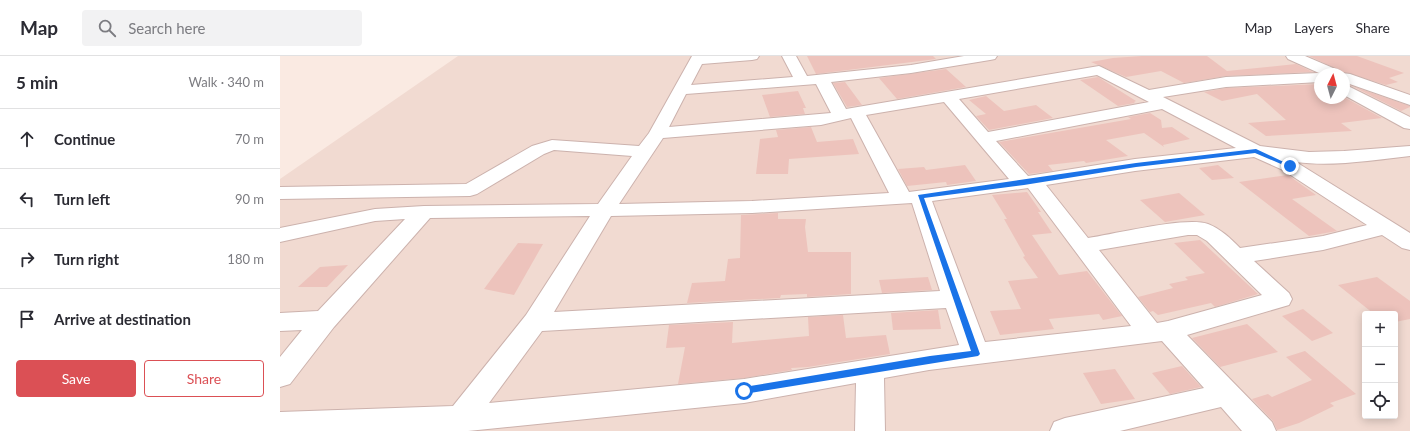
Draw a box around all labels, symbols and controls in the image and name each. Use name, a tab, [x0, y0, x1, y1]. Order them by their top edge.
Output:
search box	[82, 10, 362, 46]
text: Map	[20, 16, 58, 39]
icon: search	[96, 17, 118, 39]
text: Search here	[128, 19, 206, 37]
text: Map	[1244, 19, 1272, 36]
text: Layers	[1294, 19, 1334, 36]
text: Share	[1356, 19, 1390, 36]
north arrow	[1314, 68, 1350, 104]
text: 5 min	[16, 72, 58, 93]
text: Walk · 340 m	[188, 74, 264, 90]
icon: ahead	[16, 128, 38, 150]
text: Continue	[54, 130, 115, 148]
text: 70 m	[235, 131, 264, 147]
route end	[1281, 157, 1299, 175]
icon: left	[16, 188, 38, 210]
text: Turn left	[54, 190, 110, 208]
text: 90 m	[235, 191, 264, 207]
icon: right	[16, 248, 38, 270]
text: Turn right	[54, 250, 119, 268]
text: 180 m	[227, 251, 264, 267]
icon: arrive	[16, 308, 38, 330]
text: Arrive at destination	[54, 310, 191, 328]
map controls	[1362, 311, 1398, 419]
button: +	[1362, 311, 1398, 347]
button: −	[1362, 347, 1398, 383]
button: Save	[16, 360, 136, 397]
button: Share	[144, 360, 264, 397]
route start	[735, 382, 753, 400]
button: locate	[1362, 383, 1398, 419]

